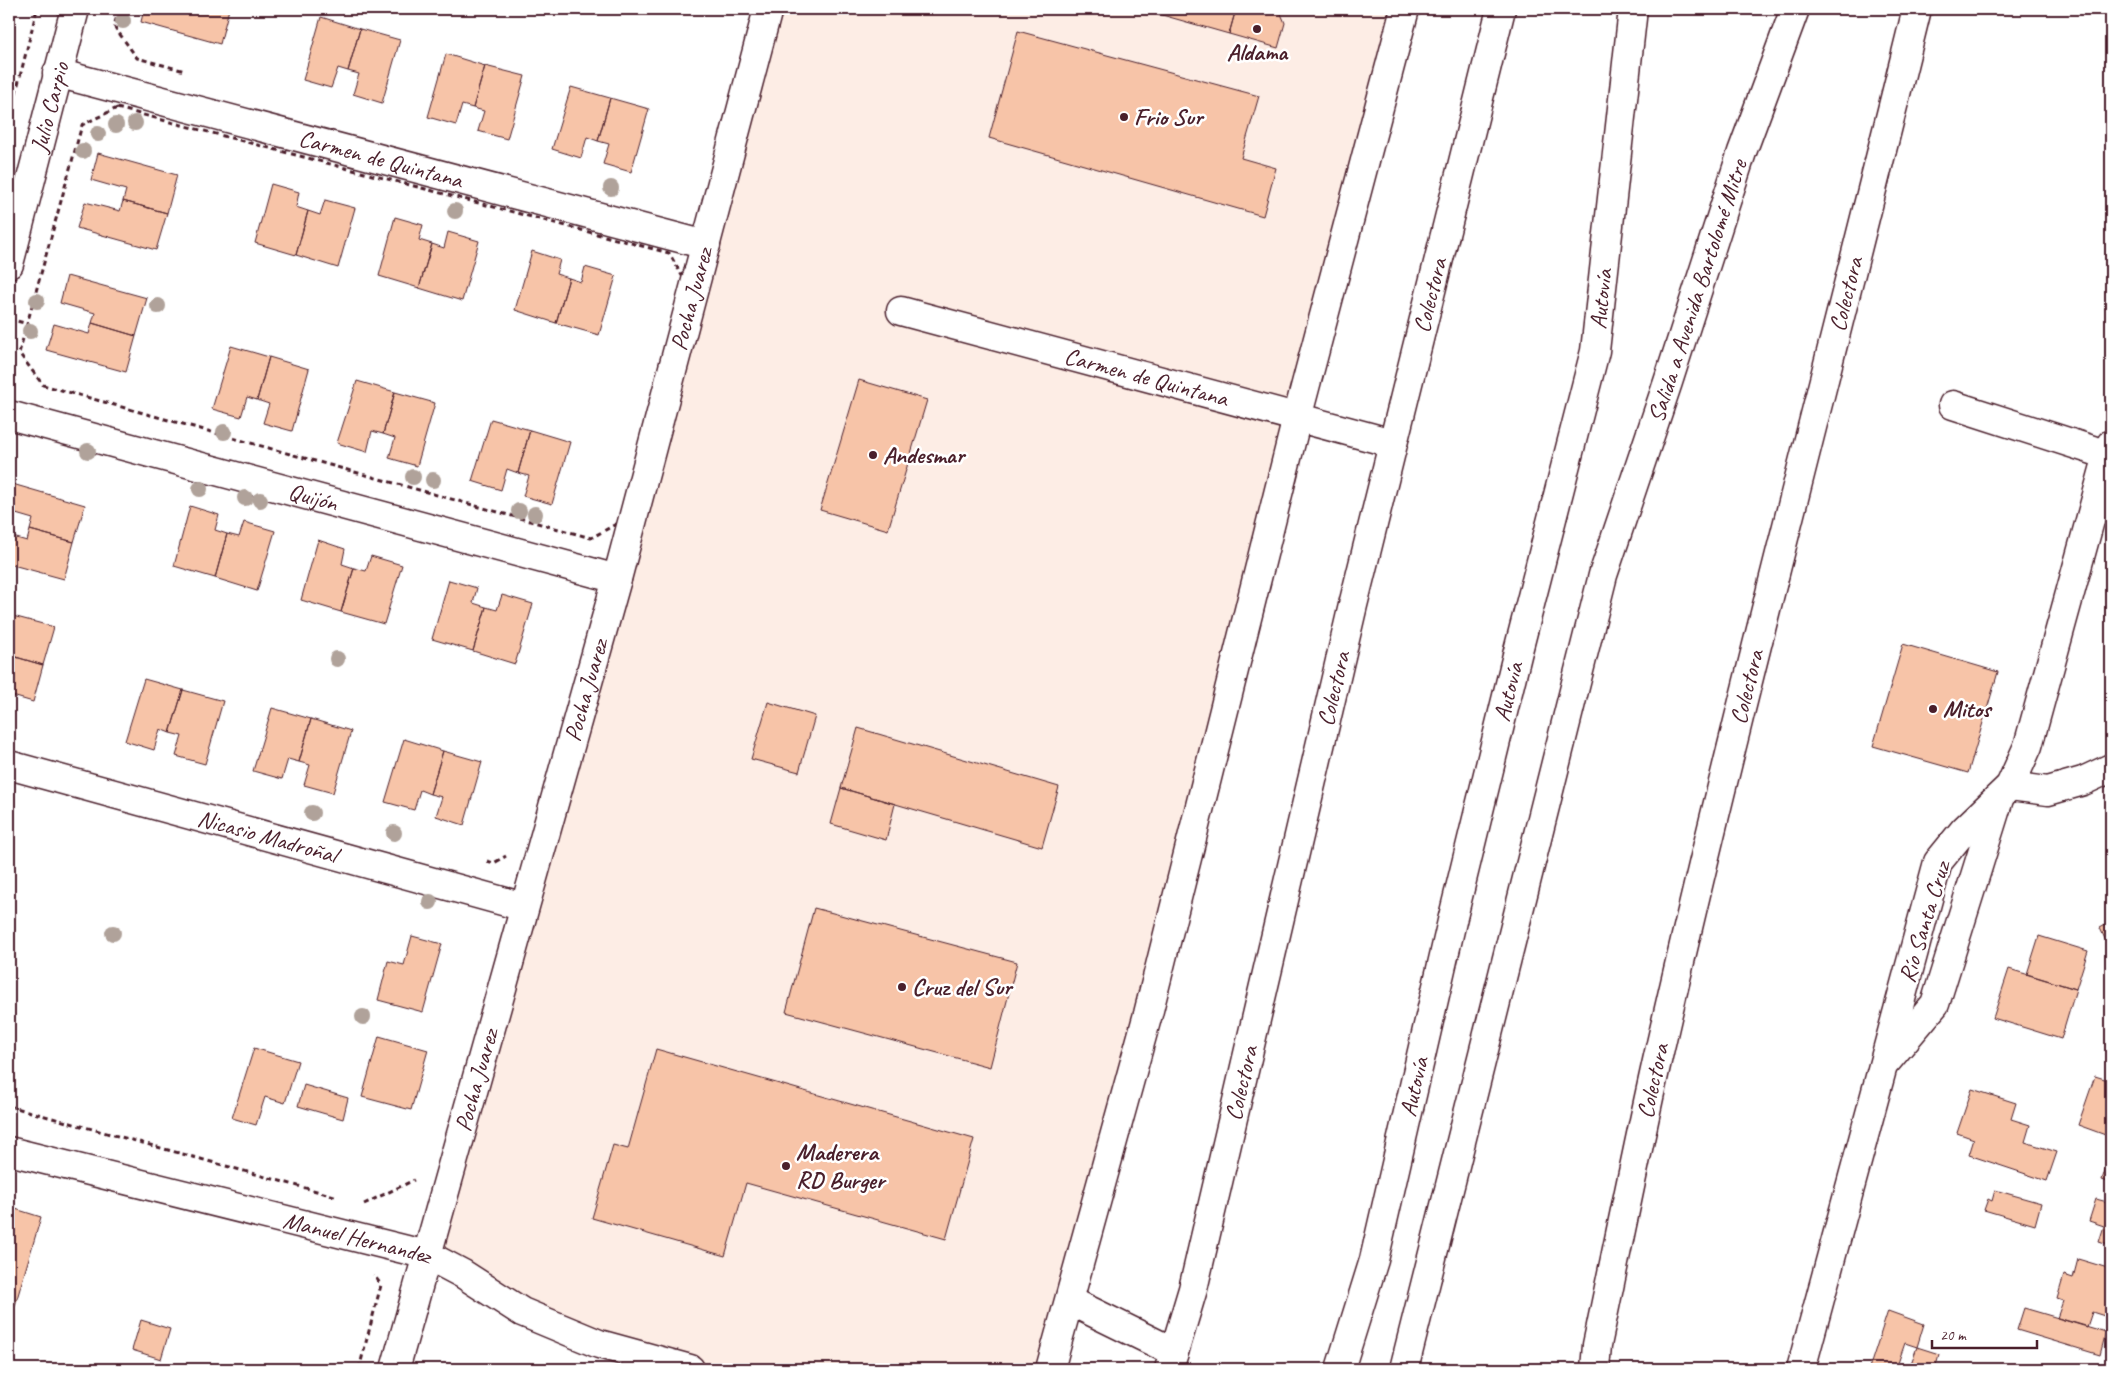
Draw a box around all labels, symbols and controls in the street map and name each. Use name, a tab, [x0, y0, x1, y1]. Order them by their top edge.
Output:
marker: Aldama	[1251, 23, 1263, 35]
place label: Aldama	[1227, 37, 1289, 67]
street label: Julio Carpio	[23, 58, 76, 156]
place label: Frio Sur	[1134, 102, 1205, 132]
marker: Frio Sur	[1118, 111, 1130, 123]
street label: Carmen de Quintana	[296, 123, 467, 195]
street label: Salida a Avenida Bartolomé Mitre	[1641, 154, 1754, 426]
street label: Pocha Juarez	[663, 243, 720, 354]
street label: Colectora	[1822, 252, 1870, 335]
street label: Colectora	[1406, 254, 1454, 336]
street label: Autovía	[1583, 266, 1619, 331]
street label: Carmen de Quintana	[1061, 341, 1233, 414]
place label: Andesmar	[883, 440, 967, 470]
marker: Andesmar	[867, 449, 879, 461]
street label: Quijón	[285, 476, 342, 518]
street label: Pocha Juarez	[557, 634, 615, 745]
street label: Colectora	[1723, 645, 1771, 727]
street label: Colectora	[1310, 647, 1357, 729]
street label: Autovía	[1486, 658, 1530, 725]
place label: Mitos	[1943, 694, 1993, 724]
marker: Mitos	[1927, 703, 1939, 715]
street label: Nicasio Madroñal	[194, 803, 344, 871]
street label: Río Santa Cruz	[1891, 856, 1957, 986]
place label: Cruz del Sur	[912, 972, 1014, 1002]
marker: Cruz del Sur	[896, 981, 908, 993]
street label: Pocha Juarez	[448, 1023, 505, 1135]
street label: Colectora	[1630, 1039, 1676, 1121]
street label: Colectora	[1218, 1041, 1265, 1123]
street label: Autovía	[1393, 1053, 1436, 1119]
place label: Maderera RD Burger	[796, 1137, 887, 1195]
marker: Maderera RD Burger	[780, 1160, 792, 1172]
street label: Manuel Hernandez	[280, 1205, 440, 1271]
scale bar	[1932, 1318, 2038, 1350]
text: 20 m	[1940, 1326, 1967, 1345]

